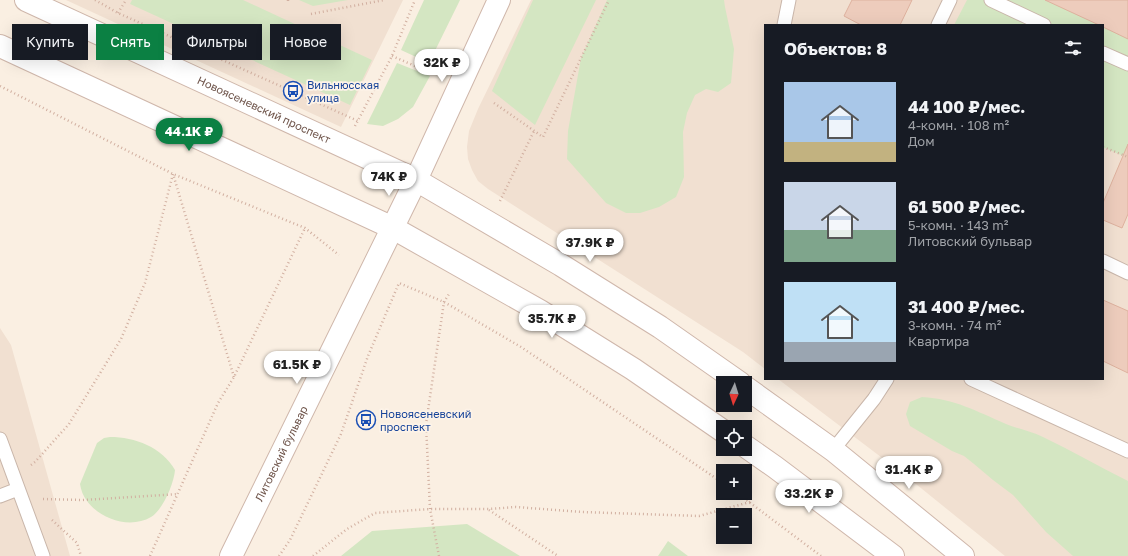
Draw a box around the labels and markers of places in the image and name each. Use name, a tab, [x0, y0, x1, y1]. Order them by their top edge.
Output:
pin: 32K ₽	[414, 49, 470, 83]
place label: Вильнюсская улица	[307, 78, 379, 104]
bus stop icon: Вильнюсская улица	[282, 80, 304, 102]
pin: 44.1K ₽	[152, 118, 226, 152]
pin: 74K ₽	[361, 163, 417, 197]
pin: 37.9K ₽	[553, 229, 627, 263]
pin: 35.7K ₽	[515, 305, 589, 339]
pin: 61.5K ₽	[260, 351, 334, 385]
place label: Новоясеневский проспект	[380, 407, 471, 433]
bus stop icon: Новоясеневский проспект	[355, 409, 377, 431]
pin: 31.4K ₽	[872, 456, 946, 490]
pin: 33.2K ₽	[772, 480, 846, 514]

